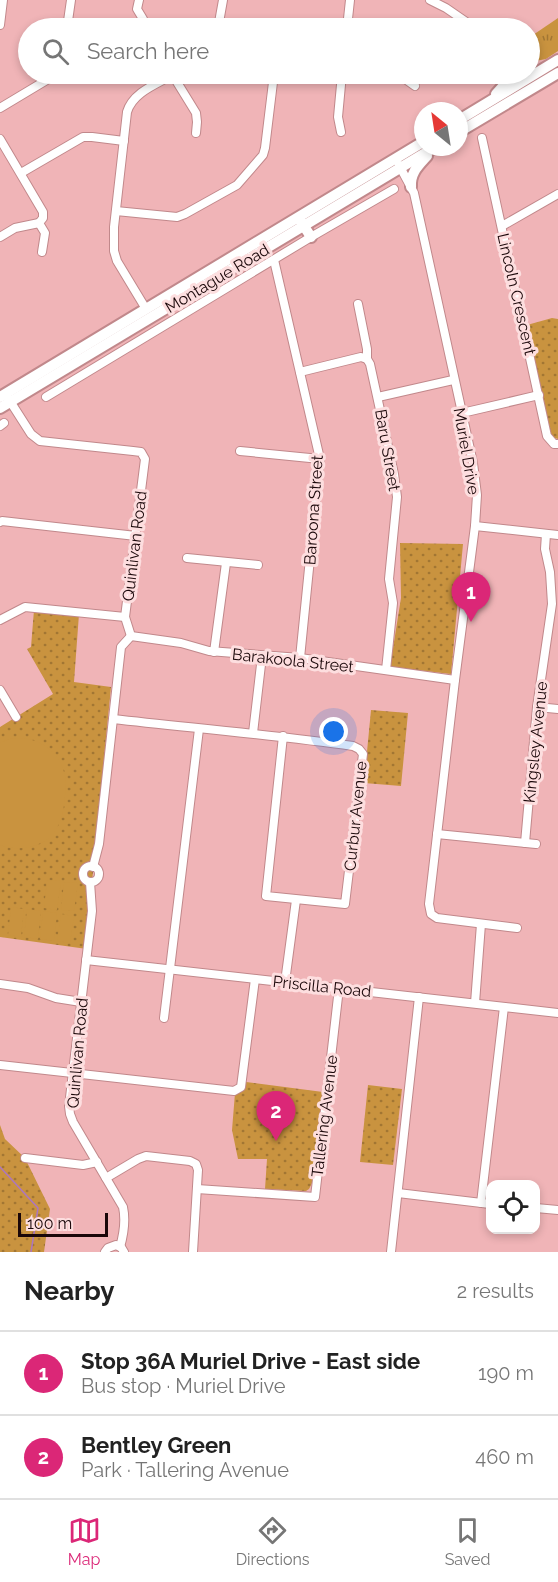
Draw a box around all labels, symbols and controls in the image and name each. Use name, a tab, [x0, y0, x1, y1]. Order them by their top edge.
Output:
search box	[18, 18, 540, 84]
icon: search	[39, 35, 72, 68]
text: Search here	[87, 38, 209, 64]
north arrow	[414, 102, 468, 156]
street label: Lincoln Crescent	[493, 231, 540, 357]
street label: Montague Road	[162, 240, 273, 317]
street label: Muriel Drive	[449, 406, 484, 496]
street label: Baru Street	[371, 408, 404, 493]
street label: Baroona Street	[300, 454, 327, 566]
street label: Quinlivan Road	[118, 490, 151, 602]
pin: 1	[452, 572, 490, 622]
street label: Barakoola Street	[231, 645, 355, 676]
street label: Kingsley Avenue	[520, 680, 551, 804]
your location	[319, 717, 348, 746]
street label: Curbur Avenue	[340, 760, 371, 872]
street label: Priscilla Road	[272, 972, 372, 1001]
street label: Quinlivan Road	[63, 997, 92, 1109]
street label: Tallering Avenue	[308, 1054, 341, 1178]
pin: 2	[256, 1092, 296, 1141]
map controls	[486, 1180, 540, 1234]
button: locate	[486, 1180, 540, 1234]
scale bar	[18, 1210, 108, 1238]
text: 100 m	[27, 1214, 72, 1233]
text: Nearby	[24, 1276, 114, 1306]
text: 2 results	[457, 1279, 534, 1303]
text: Stop 36A Muriel Drive - East side	[81, 1348, 420, 1374]
text: 1	[39, 1361, 48, 1385]
text: 190 m	[478, 1361, 534, 1385]
text: Bus stop · Muriel Drive	[81, 1374, 286, 1398]
text: Bentley Green	[81, 1432, 231, 1458]
text: 2	[38, 1445, 49, 1469]
text: 460 m	[475, 1445, 534, 1469]
text: Park · Tallering Avenue	[81, 1458, 289, 1482]
tab: Map	[68, 1514, 101, 1569]
tab: Directions	[236, 1514, 310, 1569]
tab: Saved	[445, 1514, 490, 1569]

